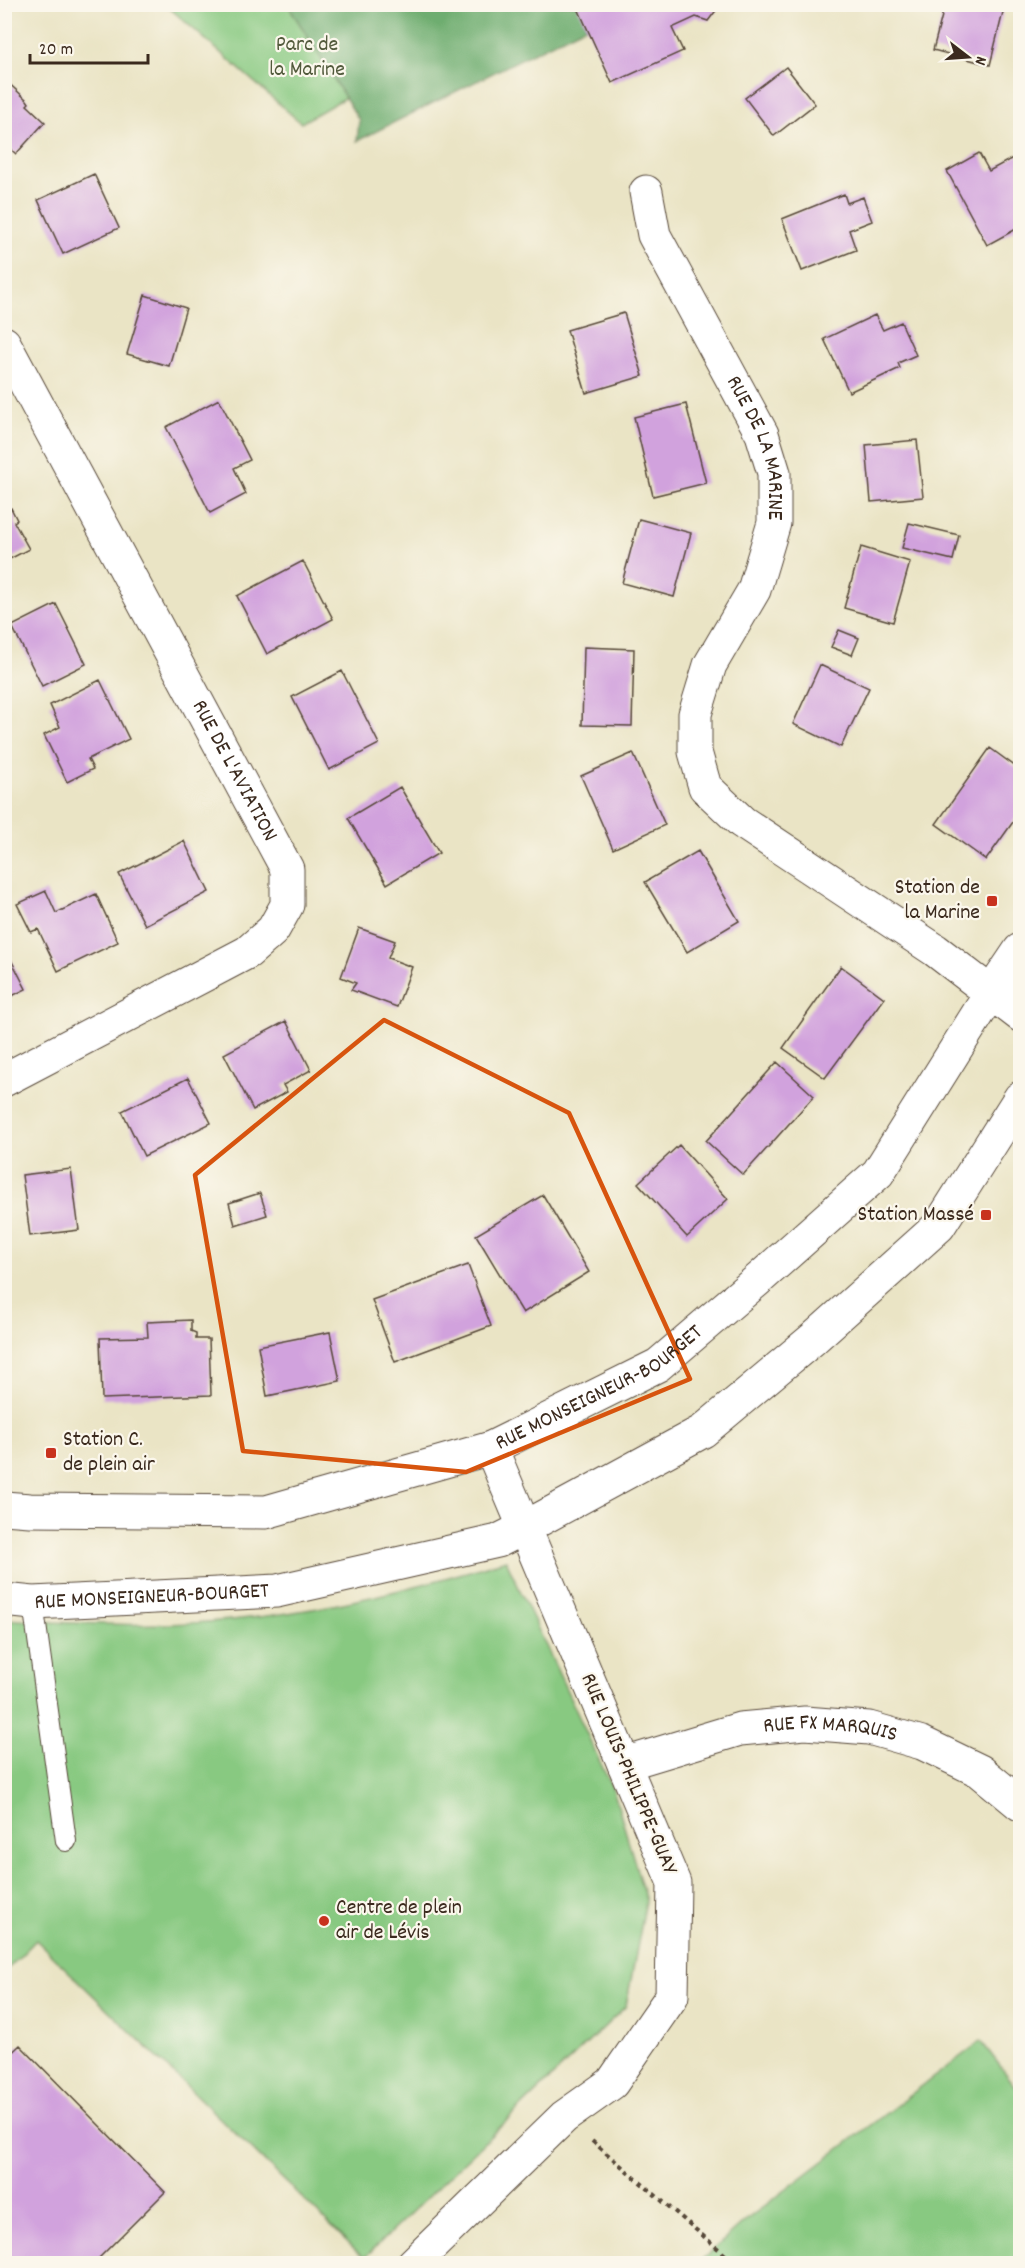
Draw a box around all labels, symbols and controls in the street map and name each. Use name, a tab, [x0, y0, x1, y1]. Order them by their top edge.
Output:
scale bar	[30, 27, 148, 65]
north arrow	[938, 27, 998, 87]
park label: Parc de la Marine	[269, 30, 345, 86]
text: 20 m	[39, 38, 73, 63]
text: N	[968, 54, 992, 68]
street label: RUE DE LA MARINE	[718, 370, 790, 520]
street label: RUE DE L'AVIATION	[183, 695, 285, 847]
place label: Station de la Marine	[895, 873, 980, 929]
marker: Station de la Marine	[985, 894, 999, 908]
place label: Station Massé	[858, 1200, 974, 1231]
marker: Station Massé	[979, 1208, 993, 1222]
street label: RUE MONSEIGNEUR-BOURGET	[490, 1318, 710, 1459]
place label: Station C. de plein air	[63, 1425, 156, 1481]
marker: Station C. de plein air	[44, 1446, 58, 1460]
street label: RUE MONSEIGNEUR-BOURGET	[34, 1576, 270, 1618]
street label: RUE LOUIS-PHILIPPE-GUAY	[572, 1669, 685, 1880]
street label: RUE FX MARQUIS	[762, 1707, 901, 1751]
place label: Centre de plein air de Lévis	[336, 1893, 462, 1949]
marker: Centre de plein air de Lévis	[317, 1914, 331, 1928]

